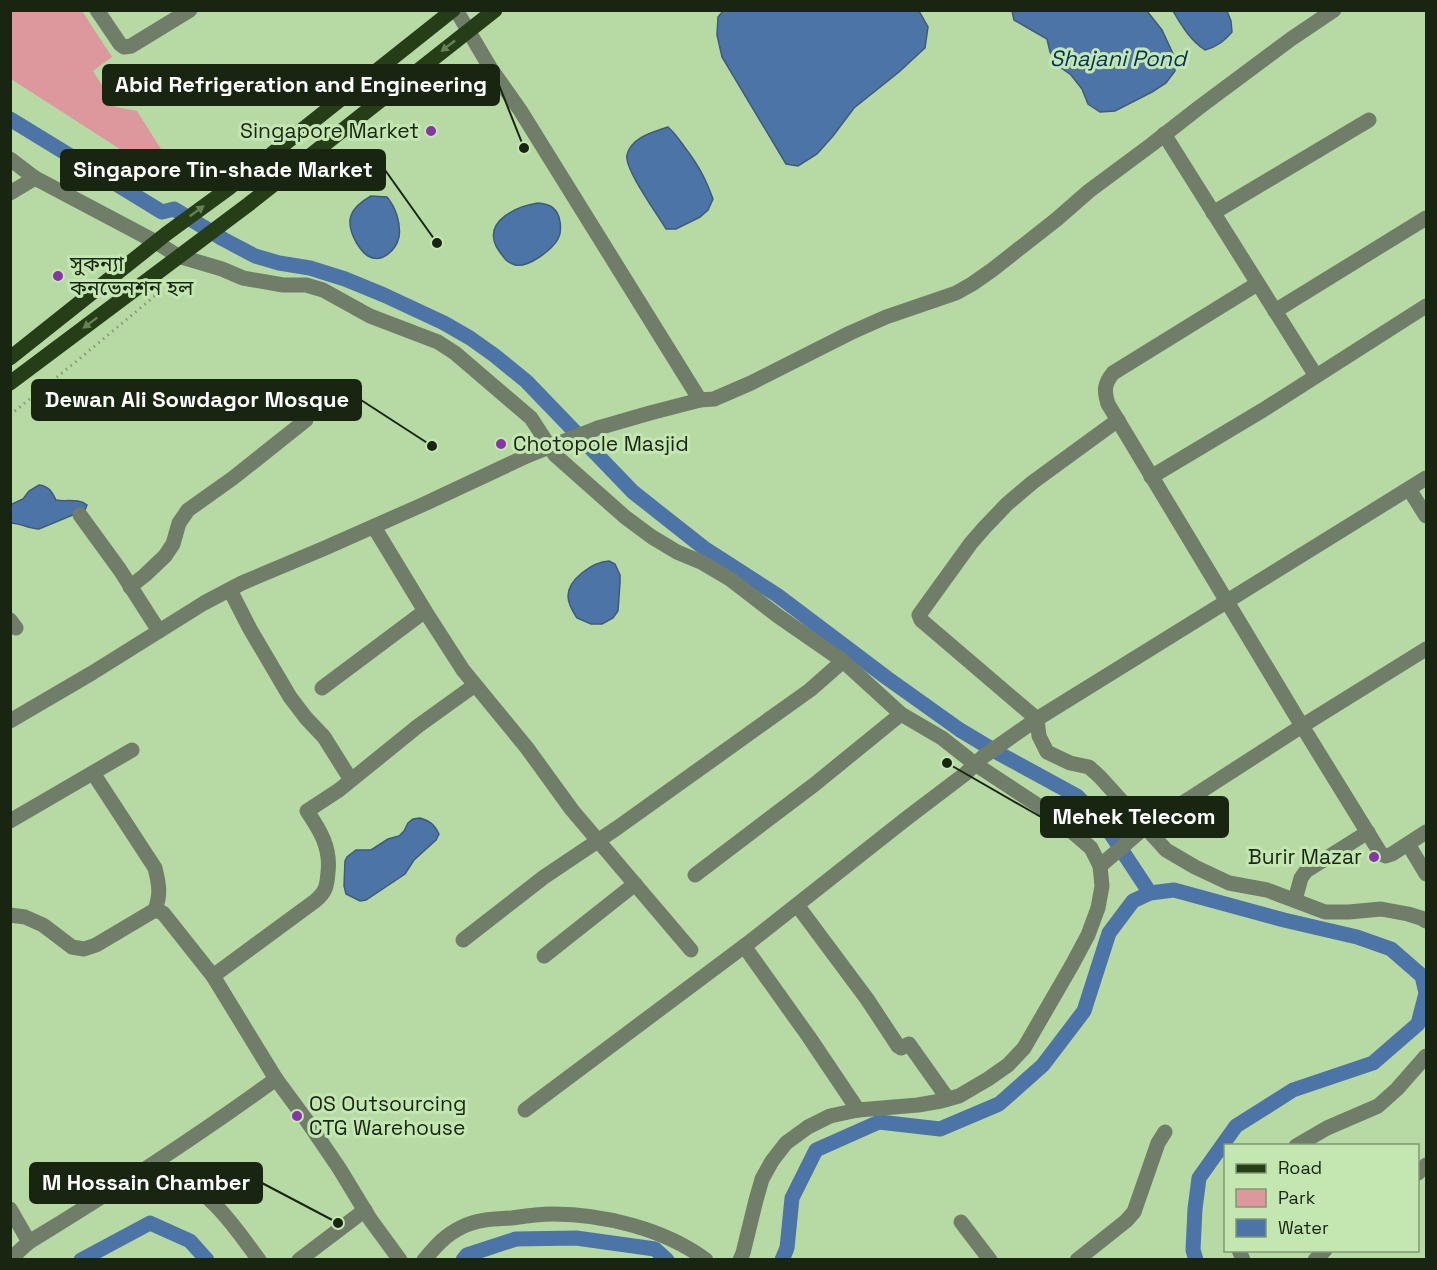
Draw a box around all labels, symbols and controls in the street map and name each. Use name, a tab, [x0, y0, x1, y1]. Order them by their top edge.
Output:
one-way arrow	[441, 40, 456, 52]
water label: Shajani Pond	[1050, 44, 1189, 72]
callout: Abid Refrigeration and Engineering	[103, 65, 499, 105]
text: Abid Refrigeration and Engineering	[115, 70, 487, 98]
place label: Singapore Market	[240, 117, 419, 144]
marker: Singapore Market	[424, 124, 438, 138]
callout: Singapore Tin-shade Market	[61, 150, 385, 190]
text: Singapore Tin-shade Market	[73, 155, 373, 183]
one-way arrow	[189, 205, 205, 217]
place label: সুকন্যা কনভেনশন হল	[69, 250, 194, 301]
marker: সুকন্যা কনভেনশন হল	[51, 269, 65, 283]
one-way arrow	[82, 317, 97, 329]
callout: Dewan Ali Sowdagor Mosque	[32, 380, 361, 420]
text: Dewan Ali Sowdagor Mosque	[45, 385, 349, 413]
place label: Chotopole Masjid	[513, 430, 689, 457]
marker: Chotopole Masjid	[494, 437, 508, 451]
callout: Mehek Telecom	[1041, 797, 1228, 837]
text: Mehek Telecom	[1053, 802, 1215, 830]
place label: Burir Mazar	[1248, 843, 1362, 870]
marker: Burir Mazar	[1367, 850, 1381, 864]
place label: OS Outsourcing CTG Warehouse	[309, 1090, 466, 1141]
marker: OS Outsourcing CTG Warehouse	[290, 1109, 304, 1123]
legend	[1224, 1144, 1419, 1252]
text: Road	[1278, 1156, 1322, 1179]
callout: M Hossain Chamber	[30, 1163, 262, 1203]
text: M Hossain Chamber	[42, 1168, 250, 1196]
text: Park	[1278, 1186, 1316, 1209]
text: Water	[1278, 1216, 1329, 1239]

